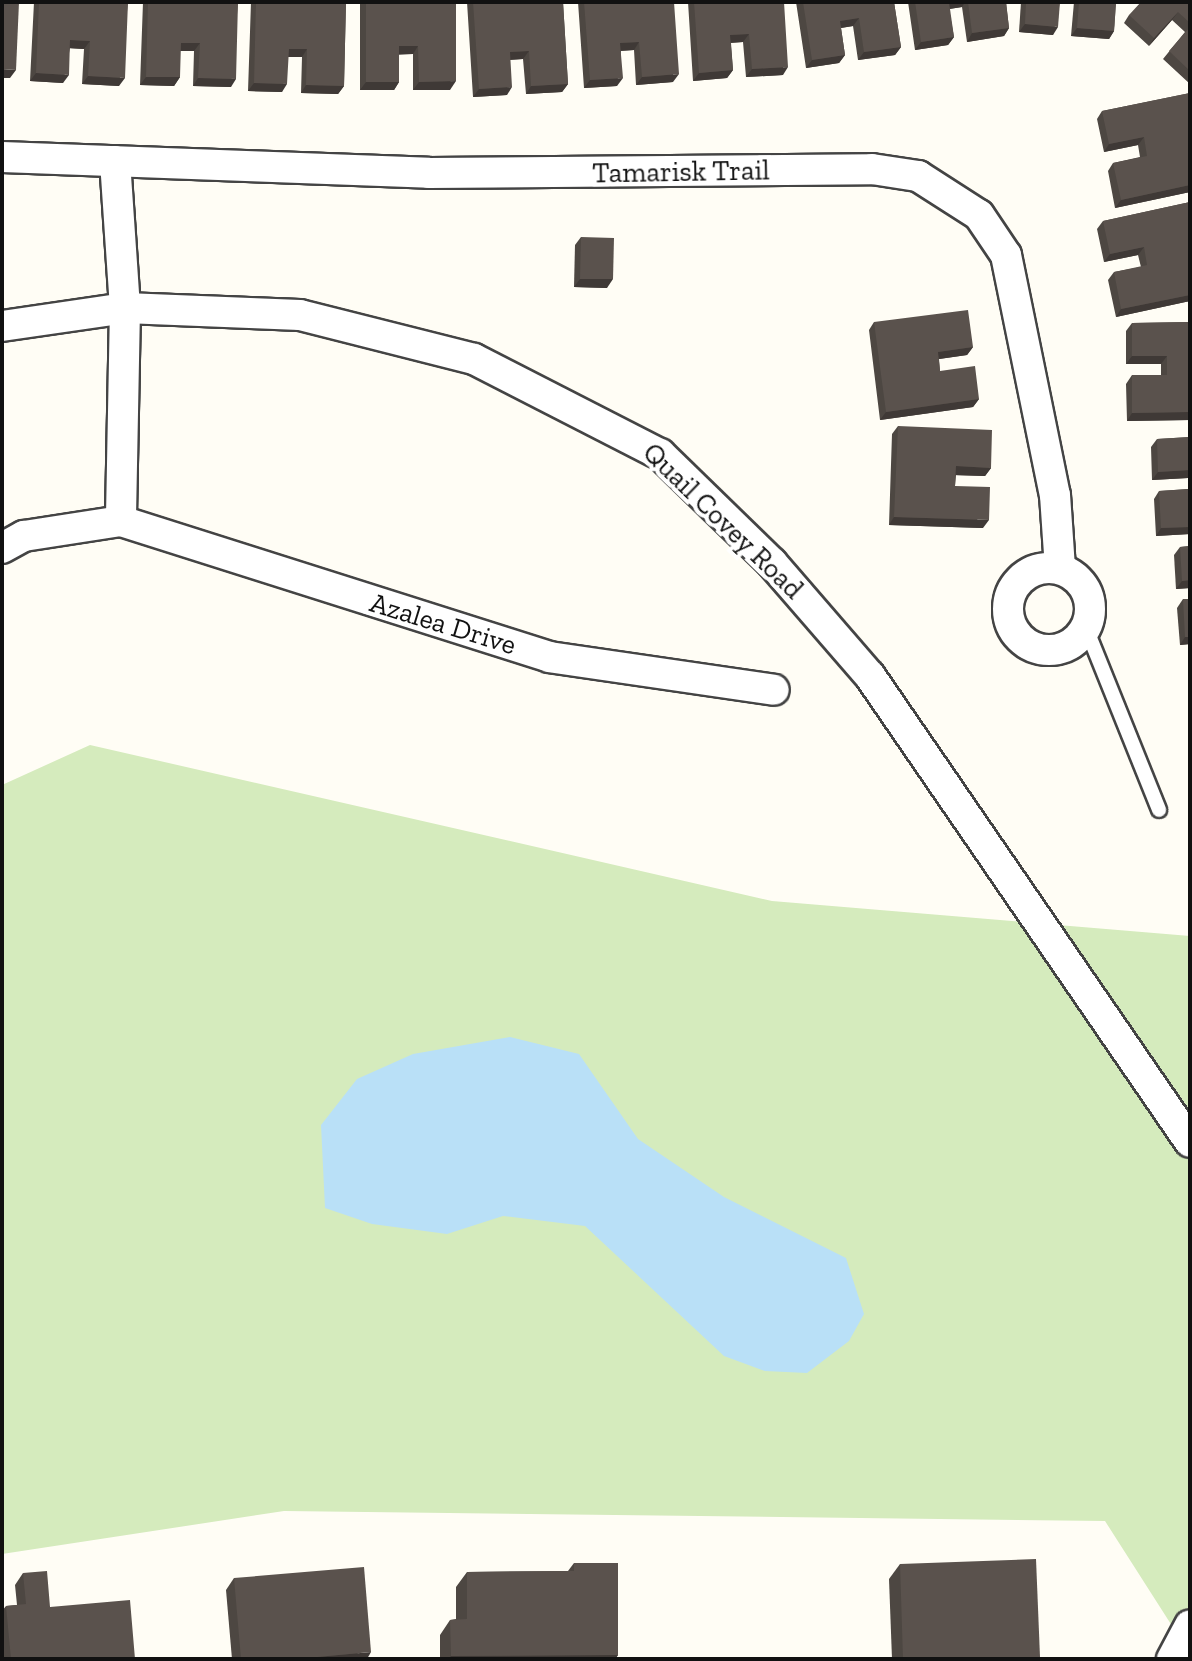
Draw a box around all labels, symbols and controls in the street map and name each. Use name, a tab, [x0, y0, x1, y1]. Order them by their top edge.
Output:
street label: Tamarisk Trail	[592, 154, 770, 190]
street label: Quail Covey Road	[636, 436, 810, 606]
street label: Azalea Drive	[366, 586, 520, 662]

